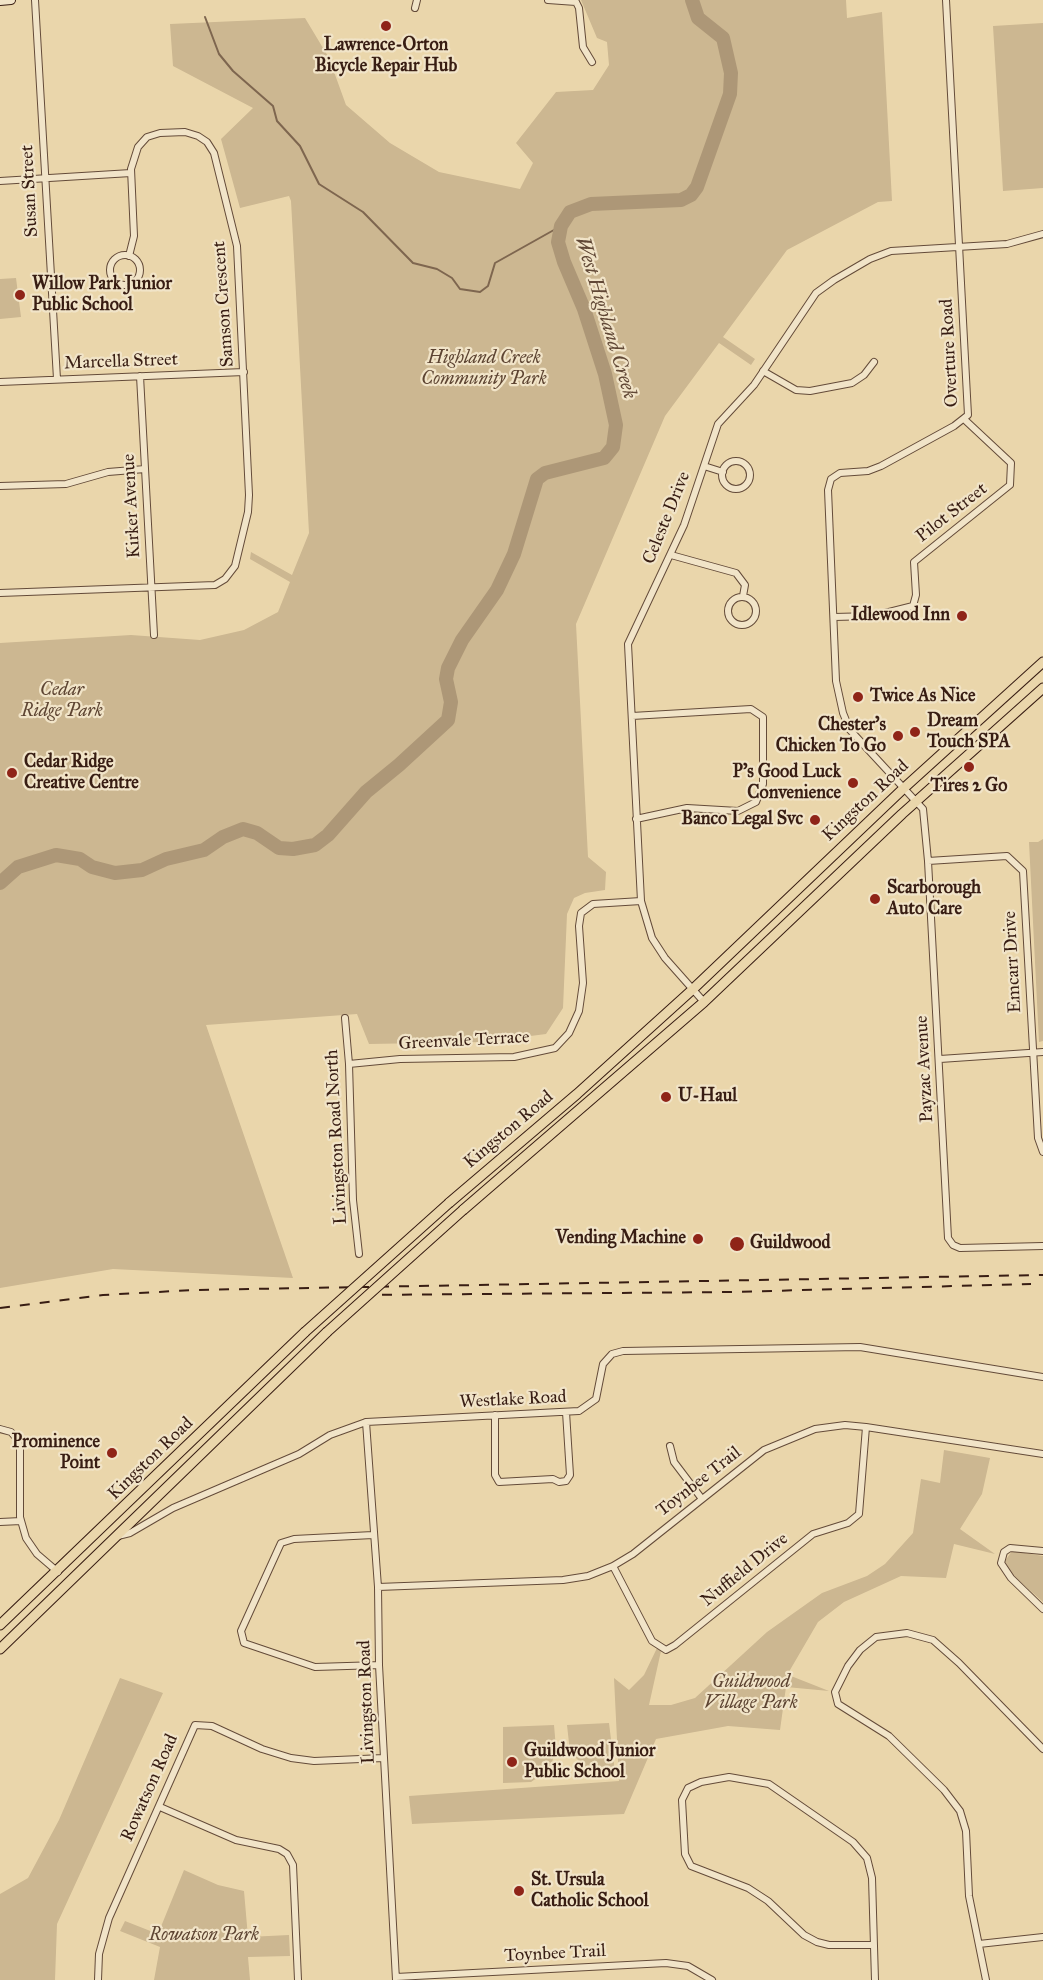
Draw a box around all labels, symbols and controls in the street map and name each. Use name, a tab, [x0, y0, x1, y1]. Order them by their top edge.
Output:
marker: Lawrence-Orton Bicycle Repair Hub	[379, 19, 393, 33]
place label: Lawrence-Orton Bicycle Repair Hub	[315, 35, 457, 78]
street label: Susan Street	[17, 144, 43, 238]
water label: West Highland Creek	[569, 234, 641, 402]
street label: Samson Crescent	[209, 240, 239, 368]
place label: Willow Park Junior Public School	[32, 274, 172, 316]
marker: Willow Park Junior Public School	[13, 288, 27, 302]
street label: Overture Road	[936, 298, 964, 408]
park label: Highland Creek Community Park	[421, 348, 547, 391]
street label: Marcella Street	[64, 349, 178, 375]
street label: Kirker Avenue	[118, 453, 146, 559]
street label: Celeste Drive	[639, 469, 695, 567]
street label: Pilot Street	[912, 479, 992, 547]
place label: Idlewood Inn	[851, 605, 950, 627]
marker: Idlewood Inn	[955, 609, 969, 623]
park label: Cedar Ridge Park	[21, 680, 103, 722]
place label: Twice As Nice	[870, 686, 975, 708]
marker: Twice As Nice	[851, 690, 865, 704]
place label: Dream Touch SPA	[927, 711, 1010, 754]
place label: Chester's Chicken To Go	[776, 715, 886, 758]
marker: Dream Touch SPA	[908, 725, 922, 739]
marker: Chester's Chicken To Go	[891, 729, 905, 743]
place label: Cedar Ridge Creative Centre	[24, 752, 139, 795]
street label: Kingston Road	[818, 756, 914, 846]
marker: Tires 2 Go	[962, 760, 976, 774]
place label: P's Good Luck Convenience	[733, 762, 841, 804]
marker: Cedar Ridge Creative Centre	[5, 766, 19, 780]
marker: P's Good Luck Convenience	[846, 776, 860, 790]
place label: Tires 2 Go	[931, 776, 1007, 798]
place label: Banco Legal Svc	[681, 809, 803, 831]
marker: Banco Legal Svc	[808, 813, 822, 827]
place label: Scarborough Auto Care	[887, 878, 981, 920]
marker: Scarborough Auto Care	[868, 892, 882, 906]
street label: Emcarr Drive	[1000, 910, 1026, 1014]
street label: Payzac Avenue	[911, 1015, 939, 1123]
street label: Greenvale Terrace	[398, 1027, 530, 1055]
street label: Livingston Road North	[322, 1049, 352, 1225]
street label: Kingston Road	[460, 1086, 558, 1174]
place label: U-Haul	[678, 1086, 737, 1108]
marker: U-Haul	[659, 1090, 673, 1104]
place label: Vending Machine	[556, 1228, 686, 1250]
marker: Vending Machine	[691, 1232, 705, 1246]
place label: Guildwood	[750, 1233, 831, 1255]
marker: Guildwood	[728, 1235, 746, 1253]
street label: Westlake Road	[459, 1386, 567, 1414]
street label: Kingston Road	[104, 1413, 198, 1505]
place label: Prominence Point	[12, 1432, 100, 1474]
street label: Toynbee Trail	[652, 1442, 746, 1522]
marker: Prominence Point	[105, 1446, 119, 1460]
street label: Nuffield Drive	[697, 1528, 793, 1612]
street label: Livingston Road	[354, 1640, 380, 1764]
park label: Guildwood Village Park	[704, 1672, 798, 1714]
street label: Rowatson Road	[117, 1731, 183, 1845]
place label: Guildwood Junior Public School	[524, 1741, 655, 1784]
marker: Guildwood Junior Public School	[505, 1755, 519, 1769]
place label: St. Ursula Catholic School	[531, 1870, 649, 1912]
marker: St. Ursula Catholic School	[512, 1884, 526, 1898]
park label: Rowatson Park	[149, 1925, 259, 1947]
street label: Toynbee Trail	[504, 1941, 606, 1967]

